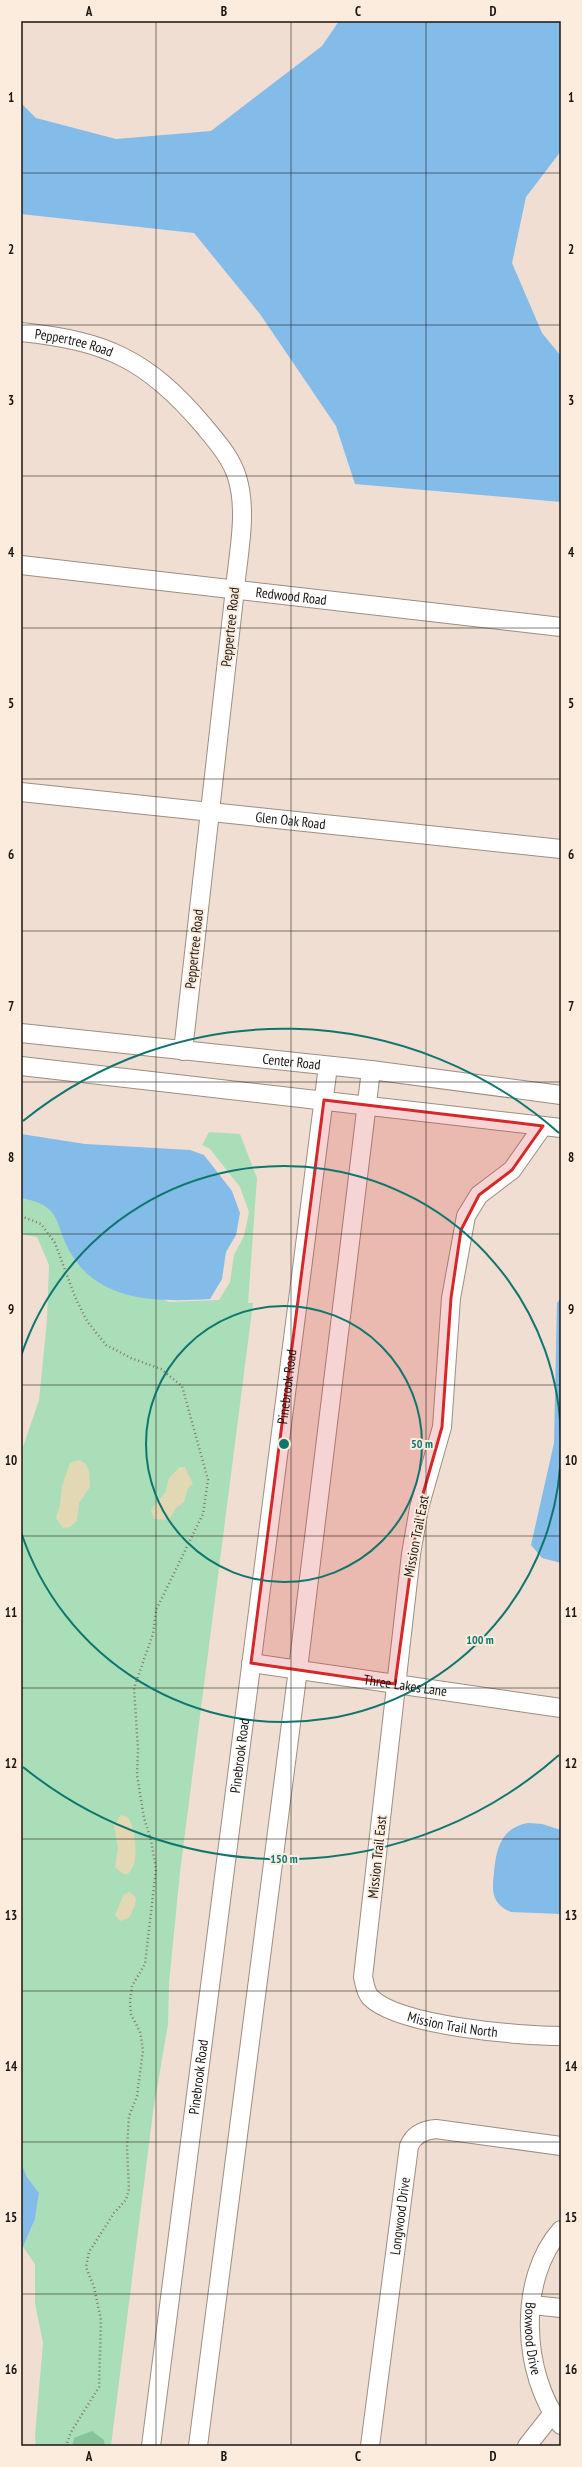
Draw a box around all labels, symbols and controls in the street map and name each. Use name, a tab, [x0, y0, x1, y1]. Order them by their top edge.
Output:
text: A	[85, 3, 93, 20]
text: B	[221, 3, 227, 20]
text: C	[355, 3, 361, 20]
text: D	[490, 3, 497, 20]
text: 1	[8, 89, 14, 106]
text: 1	[568, 89, 574, 106]
text: 2	[8, 241, 14, 258]
text: 2	[568, 241, 574, 258]
street label: Peppertree Road	[34, 325, 116, 361]
text: 3	[8, 392, 14, 409]
text: 3	[568, 392, 574, 409]
text: 4	[8, 544, 15, 561]
text: 4	[568, 544, 575, 561]
street label: Redwood Road	[255, 583, 328, 609]
street label: Peppertree Road	[217, 586, 243, 668]
text: 5	[8, 695, 14, 712]
text: 5	[568, 695, 574, 712]
street label: Glen Oak Road	[255, 808, 326, 833]
text: 6	[8, 846, 14, 863]
text: 6	[568, 846, 574, 863]
street label: Peppertree Road	[181, 908, 207, 990]
text: 7	[8, 998, 14, 1015]
text: 7	[568, 998, 574, 1015]
street label: Center Road	[262, 1050, 321, 1074]
text: 8	[8, 1149, 14, 1166]
text: 8	[568, 1149, 574, 1166]
text: 9	[8, 1301, 14, 1318]
text: 9	[568, 1301, 574, 1318]
street label: Pinebrook Road	[273, 1348, 301, 1425]
text: 50 m	[411, 1436, 433, 1451]
centre of rings	[277, 1437, 291, 1451]
text: 10	[5, 1452, 17, 1469]
text: 10	[565, 1452, 577, 1469]
street label: Mission Trail East	[399, 1493, 433, 1579]
text: 11	[5, 1604, 17, 1621]
text: 11	[565, 1604, 577, 1621]
text: 100 m	[466, 1632, 494, 1647]
street label: Three Lakes Lane	[363, 1670, 448, 1700]
street label: Pinebrook Road	[226, 1717, 253, 1794]
text: 12	[5, 1755, 17, 1772]
text: 12	[565, 1755, 577, 1772]
street label: Mission Trail East	[364, 1815, 390, 1899]
text: 150 m	[270, 1851, 298, 1866]
text: 13	[5, 1907, 17, 1924]
text: 13	[565, 1907, 577, 1924]
street label: Mission Trail North	[406, 2007, 499, 2041]
street label: Pinebrook Road	[185, 2038, 212, 2116]
text: 14	[5, 2058, 18, 2075]
text: 14	[565, 2058, 578, 2075]
street label: Longwood Drive	[386, 2176, 414, 2256]
text: 15	[5, 2209, 17, 2226]
text: 15	[565, 2209, 577, 2226]
street label: Boxwood Drive	[521, 2301, 545, 2377]
text: 16	[5, 2361, 17, 2378]
text: 16	[565, 2361, 577, 2378]
text: A	[85, 2448, 93, 2465]
text: B	[221, 2448, 227, 2465]
text: C	[355, 2448, 361, 2465]
text: D	[490, 2448, 497, 2465]

